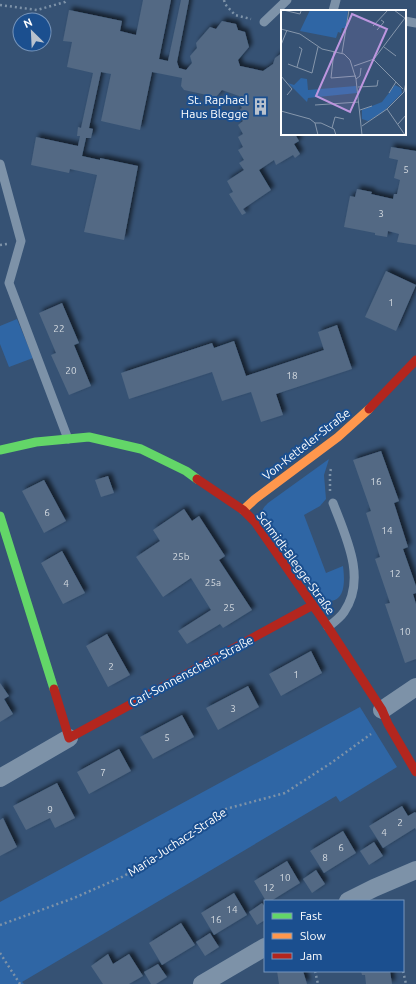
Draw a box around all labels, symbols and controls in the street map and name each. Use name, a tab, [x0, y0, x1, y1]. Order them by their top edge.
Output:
inset map	[281, 10, 406, 135]
north arrow	[12, 12, 52, 52]
text: N	[22, 16, 34, 30]
place label: St. Raphael Haus Blegge	[181, 93, 248, 120]
building icon: St. Raphael Haus Blegge	[251, 96, 271, 116]
house number: 5	[403, 164, 409, 175]
house number: 3	[378, 208, 384, 219]
house number: 1	[388, 297, 394, 308]
house number: 22	[53, 323, 65, 334]
house number: 20	[65, 365, 77, 376]
house number: 18	[286, 370, 298, 381]
street label: Von-Ketteler-Straße	[260, 406, 352, 482]
house number: 16	[370, 476, 382, 487]
house number: 6	[44, 507, 50, 518]
street label: Schmidt-Blegge-Straße	[254, 509, 338, 617]
house number: 14	[381, 525, 393, 536]
house number: 25b	[172, 551, 190, 562]
house number: 12	[389, 568, 401, 579]
house number: 25a	[205, 577, 221, 588]
house number: 4	[63, 578, 69, 589]
house number: 25	[223, 602, 235, 613]
house number: 10	[399, 626, 411, 637]
street label: Carl-Sonnenschein-Straße	[127, 633, 255, 709]
house number: 2	[108, 661, 114, 672]
house number: 1	[293, 669, 299, 680]
house number: 3	[230, 703, 236, 714]
house number: 5	[164, 732, 170, 743]
house number: 7	[100, 767, 106, 778]
house number: 9	[47, 804, 53, 815]
street label: Maria-Juchacz-Straße	[125, 805, 229, 879]
house number: 2	[397, 817, 403, 828]
house number: 4	[381, 827, 387, 838]
house number: 6	[338, 842, 344, 853]
house number: 8	[322, 852, 328, 863]
house number: 10	[279, 872, 291, 883]
house number: 12	[263, 882, 275, 893]
legend	[264, 900, 404, 972]
house number: 14	[226, 904, 238, 915]
text: Fast	[300, 909, 322, 922]
house number: 16	[210, 914, 222, 925]
text: Slow	[300, 929, 326, 942]
text: Jam	[300, 949, 322, 962]

